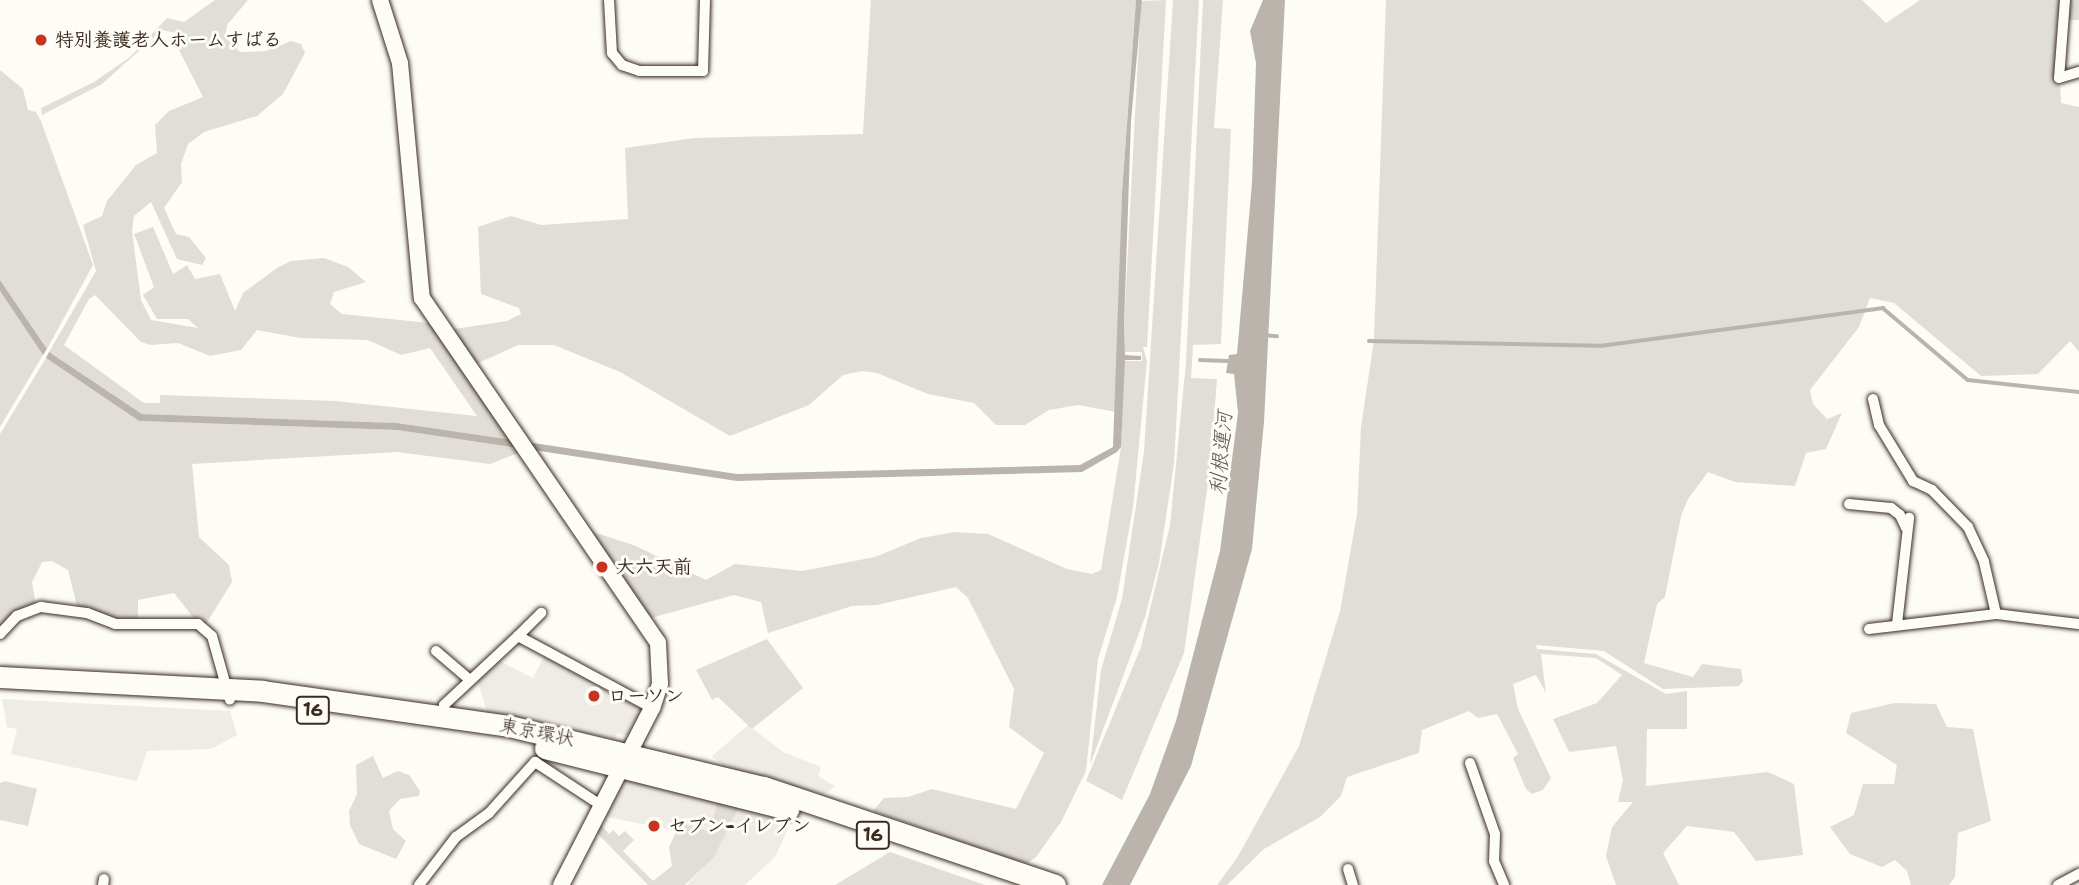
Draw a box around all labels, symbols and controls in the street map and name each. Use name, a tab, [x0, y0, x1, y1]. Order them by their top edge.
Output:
place label: 特別養護老人ホームすばる	[55, 29, 283, 51]
marker: 特別養護老人ホームすばる	[33, 32, 49, 48]
water label: 利根運河	[1205, 410, 1237, 496]
place label: 大六天前	[616, 556, 692, 578]
marker: 大六天前	[594, 559, 610, 575]
place label: ローソン	[608, 685, 684, 707]
marker: ローソン	[586, 688, 602, 704]
road number: 16	[296, 696, 330, 724]
street label: 東京環状	[498, 714, 576, 750]
place label: セブン-イレブン	[668, 815, 811, 837]
marker: セブン-イレブン	[646, 818, 662, 834]
road number: 16	[856, 820, 890, 850]

